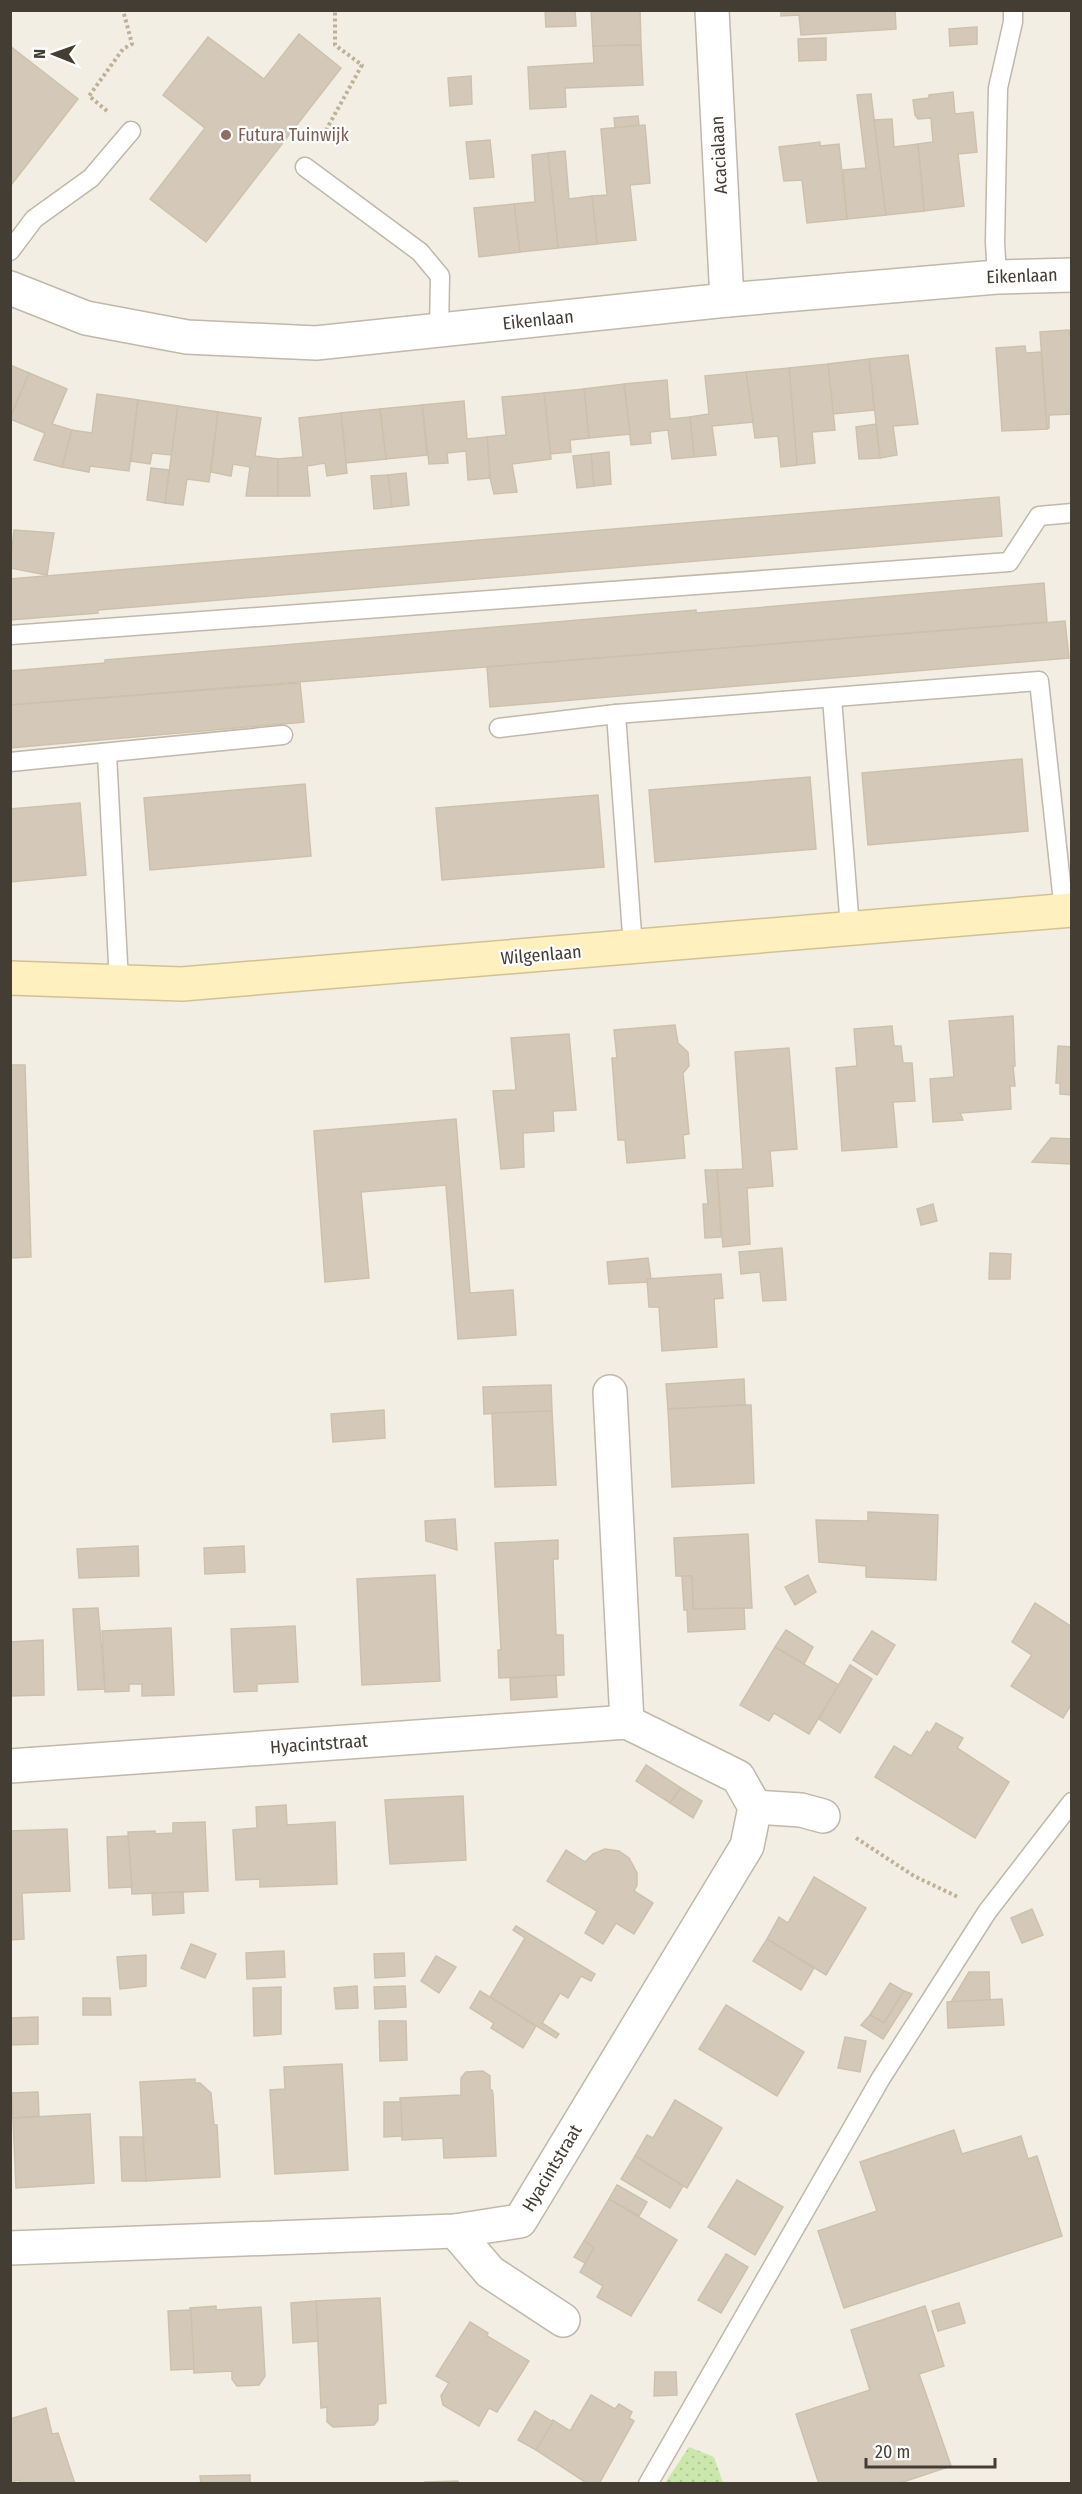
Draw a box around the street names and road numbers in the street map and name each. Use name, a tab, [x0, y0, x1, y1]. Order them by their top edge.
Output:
street label: Acacialaan	[706, 115, 732, 195]
street label: Eikenlaan	[986, 264, 1058, 288]
street label: Eikenlaan	[501, 305, 575, 335]
street label: Wilgenlaan	[500, 941, 582, 969]
street label: Hyacintstraat	[269, 1730, 369, 1758]
street label: Hyacintstraat	[517, 2120, 587, 2216]

